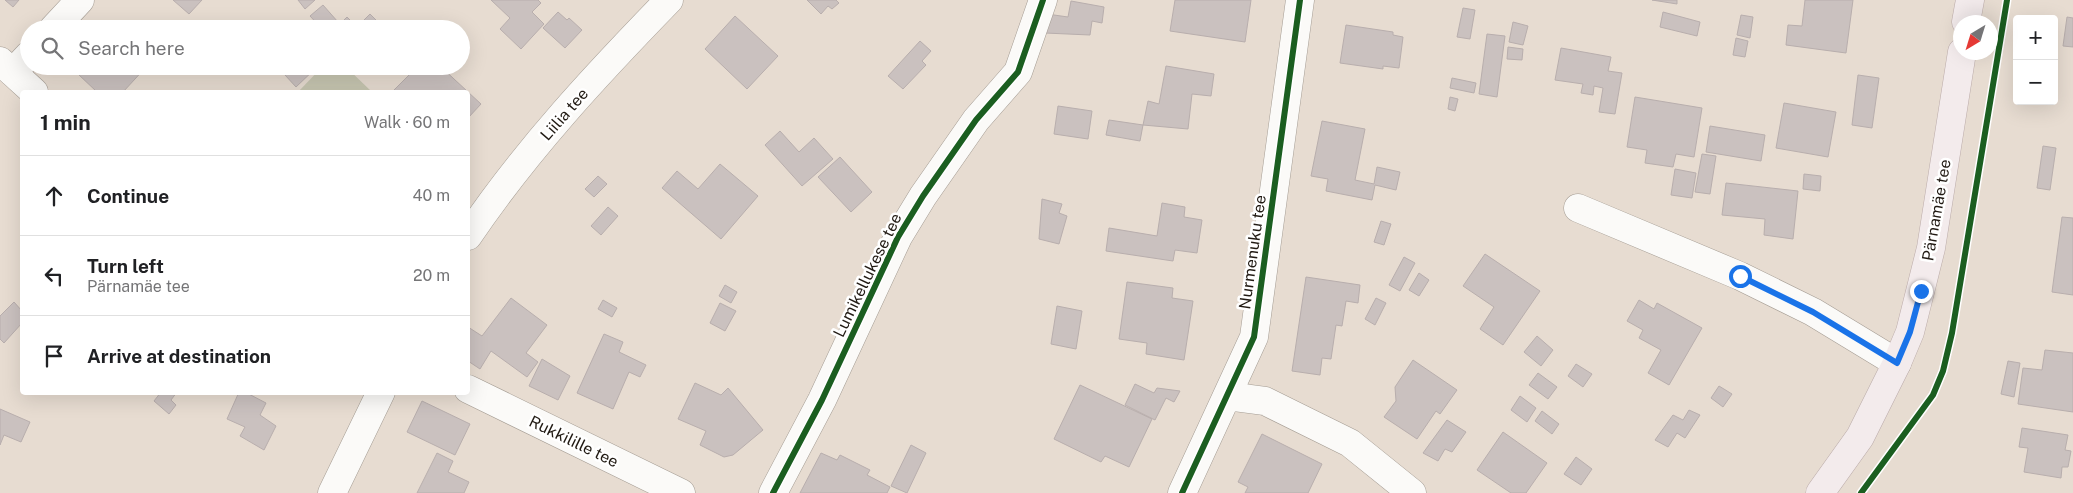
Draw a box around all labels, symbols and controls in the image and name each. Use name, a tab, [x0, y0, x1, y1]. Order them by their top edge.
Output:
north arrow	[1953, 15, 1998, 60]
map controls	[2013, 15, 2058, 105]
button: +	[2013, 15, 2058, 60]
search box	[20, 20, 470, 75]
icon: search	[38, 34, 66, 62]
text: Search here	[78, 37, 185, 59]
button: −	[2013, 60, 2058, 105]
street label: Liilia tee	[537, 84, 592, 144]
text: 1 min	[40, 110, 91, 135]
text: Walk · 60 m	[364, 113, 450, 132]
street label: Pärnamäe tee	[1918, 158, 1955, 262]
icon: ahead	[40, 182, 68, 210]
text: Continue	[87, 185, 169, 207]
text: 40 m	[412, 186, 450, 205]
street label: Nurmenuku tee	[1235, 194, 1270, 311]
street label: Lumikellukese tee	[829, 210, 906, 340]
text: Turn left	[87, 255, 164, 277]
icon: left	[40, 262, 68, 290]
route start	[1729, 265, 1752, 288]
text: 20 m	[413, 266, 450, 285]
text: Pärnamäe tee	[87, 277, 190, 296]
route end	[1910, 280, 1933, 303]
icon: arrive	[40, 342, 68, 370]
text: Arrive at destination	[87, 345, 271, 367]
street label: Rukkilille tee	[526, 412, 622, 471]

